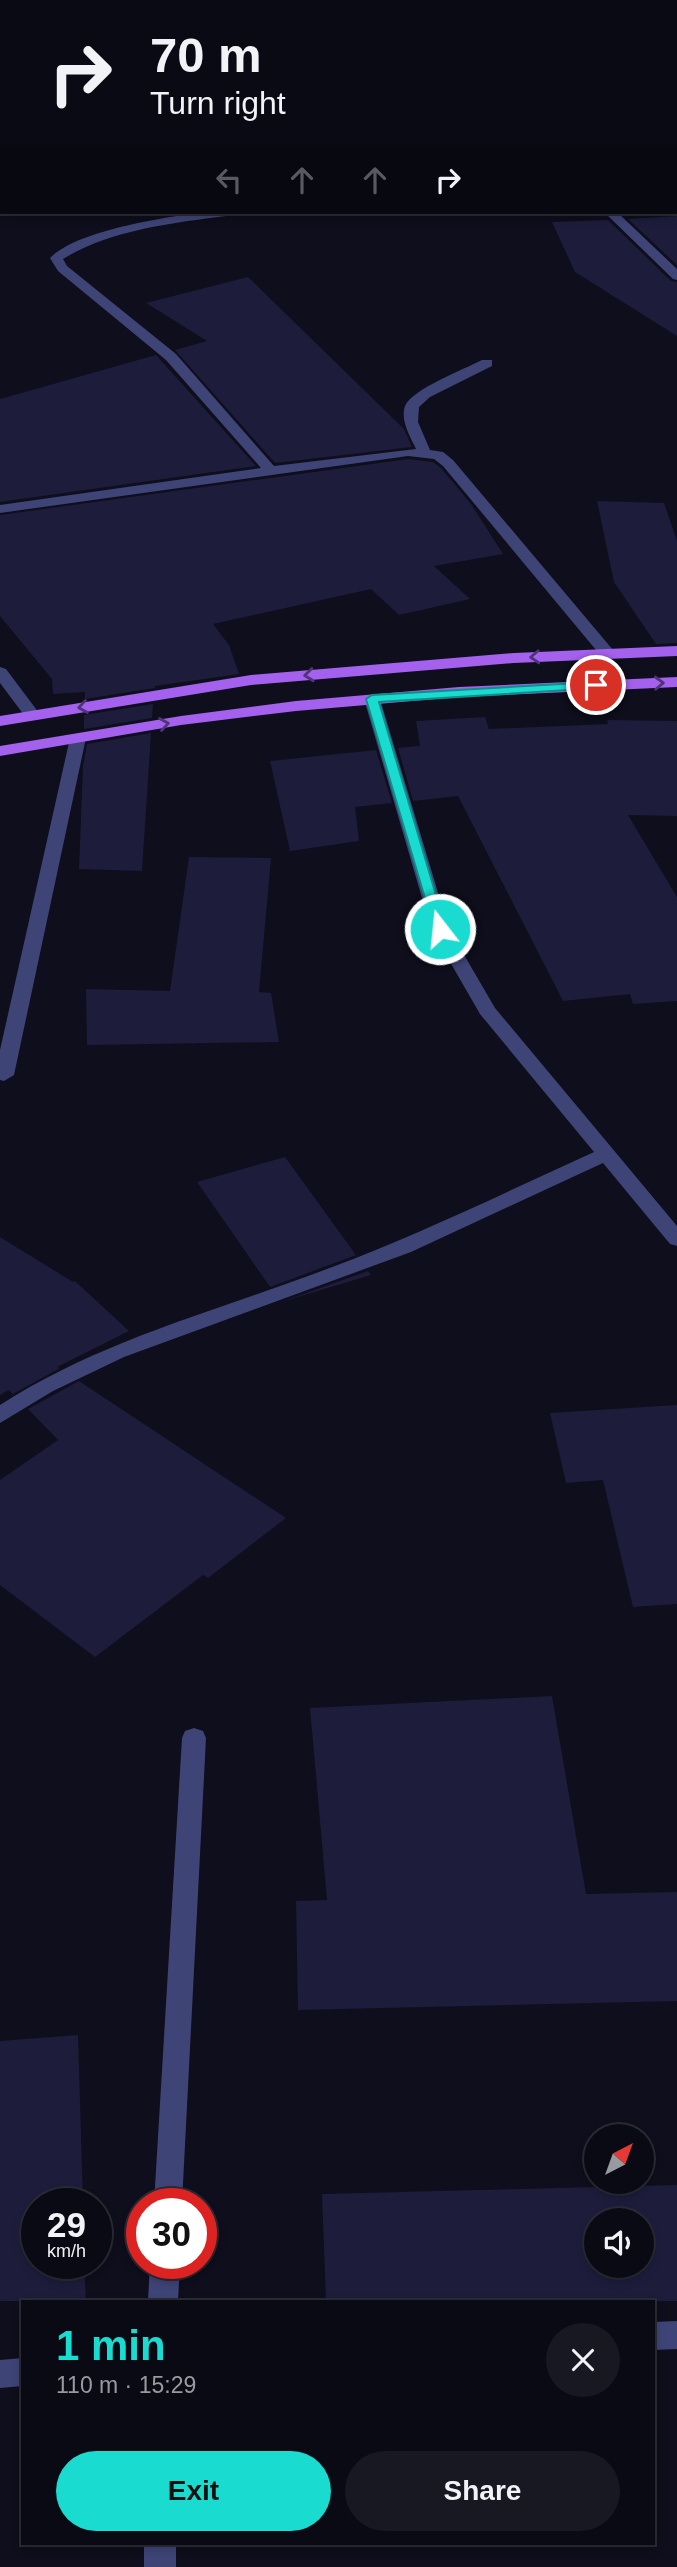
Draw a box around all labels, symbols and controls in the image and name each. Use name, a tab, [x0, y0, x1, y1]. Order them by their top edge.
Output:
icon: right	[35, 28, 126, 119]
text: 70 m	[150, 28, 262, 82]
text: Turn right	[150, 85, 286, 121]
icon: left	[210, 161, 248, 199]
icon: ahead	[283, 161, 321, 199]
icon: ahead	[356, 161, 394, 199]
icon: right	[429, 161, 467, 199]
one-way arrow	[530, 649, 541, 664]
pin	[566, 655, 626, 715]
icon: arrive	[577, 666, 615, 704]
one-way arrow	[303, 667, 314, 682]
one-way arrow	[654, 675, 665, 691]
one-way arrow	[78, 699, 89, 714]
one-way arrow	[158, 717, 170, 732]
position arrow	[403, 892, 477, 966]
north arrow	[584, 2124, 654, 2194]
map controls	[584, 2124, 654, 2278]
speed limit sign: 30	[126, 2188, 217, 2279]
text: 29	[47, 2205, 86, 2244]
button: sound	[584, 2208, 654, 2278]
text: km/h	[47, 2241, 86, 2261]
text: 1 min	[56, 2322, 166, 2369]
button: close	[546, 2323, 620, 2397]
text: 110 m · 15:29	[56, 2372, 196, 2398]
button: Exit	[56, 2451, 331, 2531]
button: Share	[345, 2451, 620, 2531]

